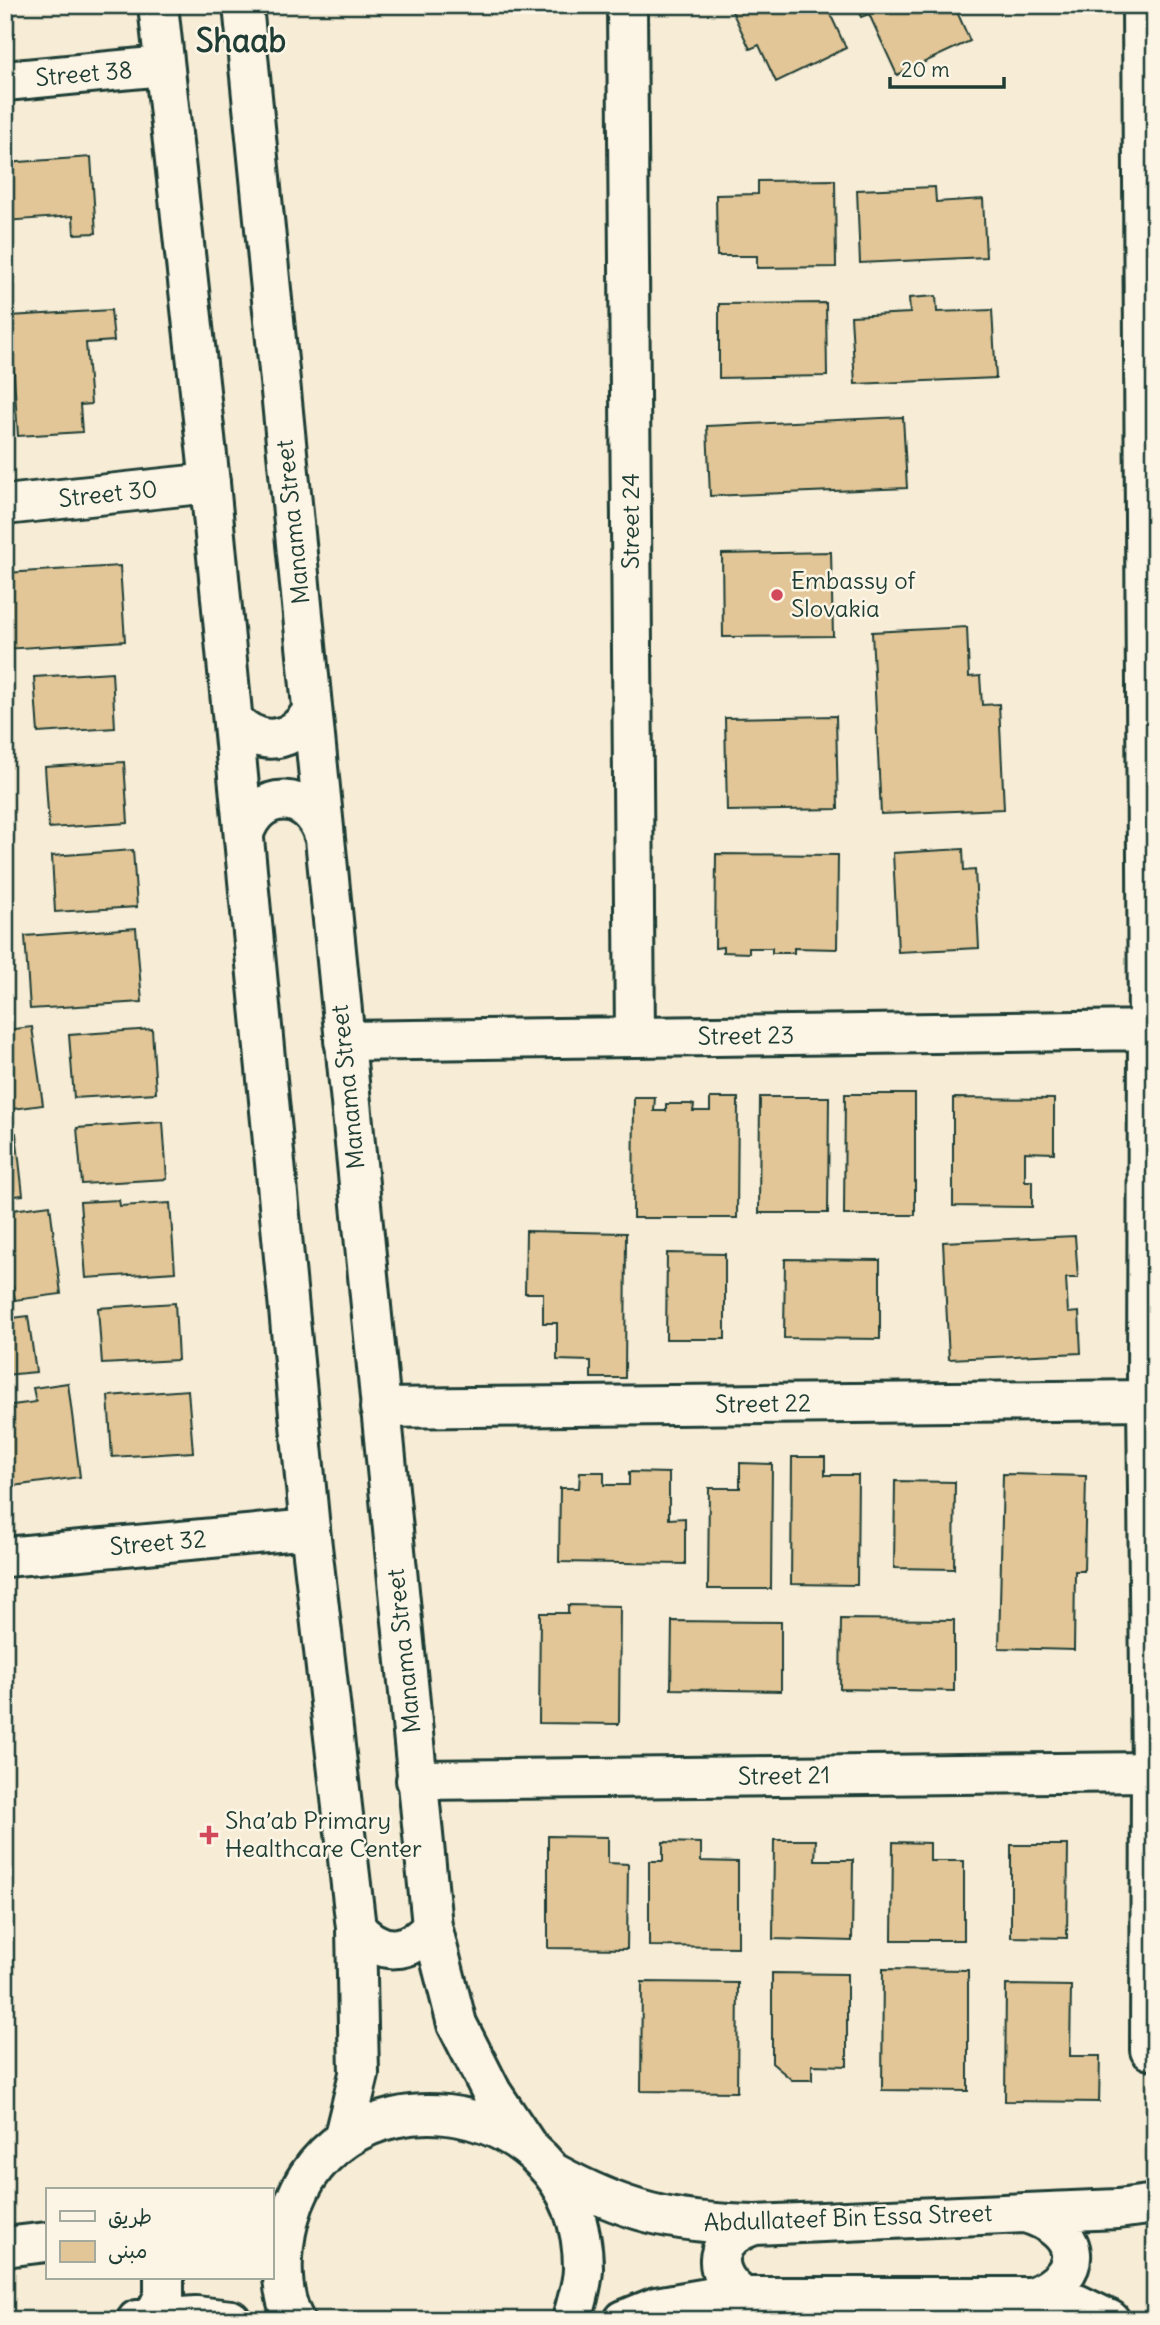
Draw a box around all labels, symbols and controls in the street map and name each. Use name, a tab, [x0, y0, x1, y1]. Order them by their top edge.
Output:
district label: Shaab	[196, 20, 286, 61]
scale bar	[890, 46, 1004, 90]
street label: Street 38	[34, 54, 134, 92]
text: 20 m	[901, 56, 950, 83]
street label: Manama Street	[268, 438, 316, 606]
street label: Street 30	[57, 473, 159, 513]
street label: Street 24	[615, 473, 645, 569]
place label: Embassy of Slovakia	[791, 565, 916, 623]
marker: Embassy of Slovakia	[769, 587, 785, 603]
street label: Manama Street	[323, 1003, 371, 1171]
street label: Street 23	[697, 1019, 795, 1051]
street label: Street 22	[715, 1387, 811, 1419]
street label: Street 32	[109, 1523, 207, 1561]
street label: Manama Street	[379, 1567, 427, 1735]
street label: Street 21	[738, 1759, 830, 1791]
place label: Sha’ab Primary Healthcare Center	[225, 1805, 422, 1863]
marker: Sha’ab Primary Healthcare Center	[199, 1825, 219, 1845]
legend	[46, 2188, 273, 2280]
street label: Abdullateef Bin Essa Street	[703, 2197, 993, 2237]
text: طريق	[108, 2203, 152, 2230]
text: مبنى	[108, 2237, 147, 2265]

